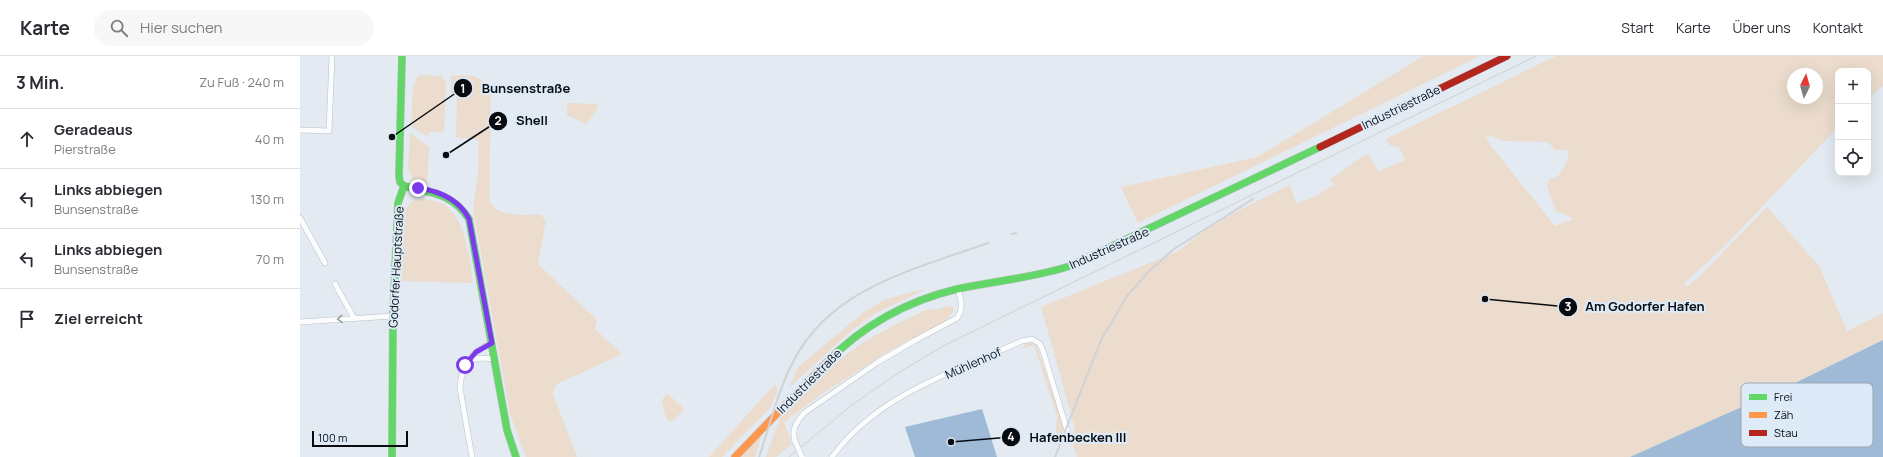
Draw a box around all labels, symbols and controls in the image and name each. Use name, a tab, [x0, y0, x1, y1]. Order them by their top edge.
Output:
search box	[94, 10, 374, 46]
text: Karte	[20, 15, 70, 41]
icon: search	[108, 17, 130, 39]
text: Hier suchen	[140, 17, 222, 38]
text: Start	[1621, 18, 1654, 37]
text: Karte	[1676, 18, 1711, 37]
text: Über uns	[1733, 18, 1791, 37]
text: Kontakt	[1813, 18, 1863, 37]
north arrow	[1787, 68, 1823, 104]
map controls	[1835, 68, 1871, 176]
button: +	[1835, 68, 1871, 104]
text: 3 Min.	[16, 71, 64, 94]
text: Zu Fuß · 240 m	[199, 73, 284, 91]
callout: Bunsenstraße	[453, 76, 578, 101]
text: Bunsenstraße	[482, 79, 570, 97]
text: 1	[460, 80, 466, 97]
street label: Industriestraße	[1359, 81, 1443, 133]
button: −	[1835, 104, 1871, 140]
callout: Shell	[488, 108, 556, 133]
text: Shell	[516, 111, 548, 129]
text: 2	[494, 112, 502, 129]
text: Geradeaus	[54, 119, 133, 140]
icon: ahead	[16, 128, 38, 150]
text: 40 m	[255, 130, 284, 148]
text: Pierstraße	[54, 140, 116, 158]
button: locate	[1835, 140, 1871, 176]
text: Links abbiegen	[54, 179, 162, 200]
route end	[409, 179, 427, 197]
icon: left	[16, 188, 38, 210]
text: 130 m	[250, 190, 284, 208]
text: Bunsenstraße	[54, 200, 138, 218]
street label: Godorfer Hauptstraße	[384, 206, 408, 328]
street label: Industriestraße	[1067, 223, 1151, 273]
text: Links abbiegen	[54, 239, 162, 260]
icon: left	[16, 248, 38, 270]
text: 70 m	[256, 250, 284, 268]
text: Bunsenstraße	[54, 260, 138, 278]
callout: Am Godorfer Hafen	[1558, 294, 1713, 319]
text: Am Godorfer Hafen	[1585, 297, 1705, 315]
text: 3	[1565, 298, 1572, 315]
icon: arrive	[16, 308, 38, 330]
text: Ziel erreicht	[54, 308, 143, 329]
one-way arrow	[337, 315, 343, 324]
street label: Mühlenhof	[942, 343, 1004, 383]
street label: Industriestraße	[773, 345, 845, 417]
route start	[456, 356, 474, 374]
legend	[1741, 383, 1873, 447]
text: Frei	[1774, 389, 1792, 404]
text: Zäh	[1774, 407, 1793, 422]
callout: Hafenbecken III	[1001, 425, 1134, 450]
text: Stau	[1774, 425, 1798, 440]
text: 4	[1007, 428, 1015, 445]
text: Hafenbecken III	[1030, 428, 1126, 446]
scale bar	[312, 429, 408, 448]
text: 100 m	[318, 430, 347, 445]

